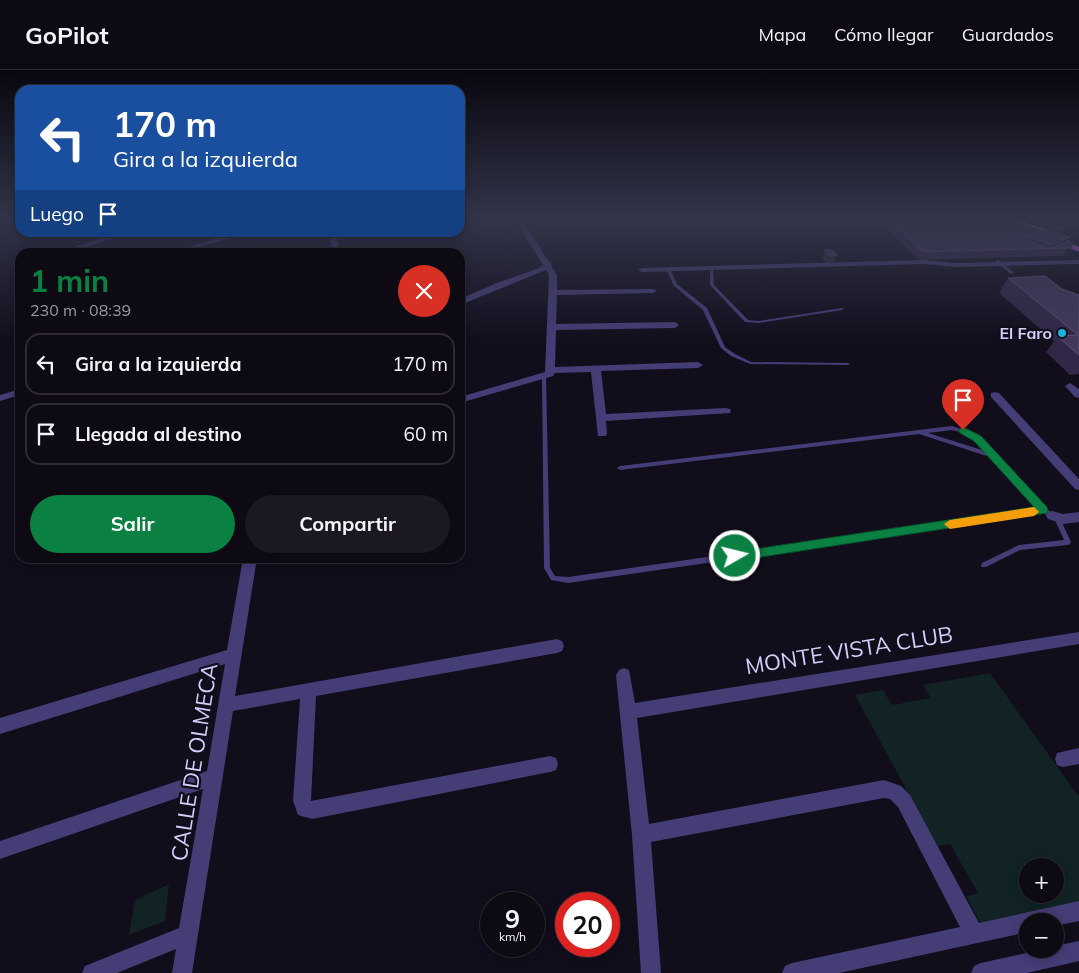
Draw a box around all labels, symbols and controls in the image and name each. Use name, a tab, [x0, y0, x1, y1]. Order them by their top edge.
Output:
text: GoPilot	[25, 20, 109, 50]
text: Mapa	[758, 23, 806, 46]
text: Cómo llegar	[834, 23, 934, 46]
text: Guardados	[962, 23, 1054, 46]
text: 170 m	[113, 102, 217, 146]
icon: left	[30, 105, 95, 170]
text: Gira a la izquierda	[113, 145, 298, 173]
icon: arrive	[94, 200, 122, 228]
text: Luego	[30, 202, 84, 226]
text: 1 min	[30, 262, 109, 300]
button: close	[398, 265, 450, 317]
text: 230 m · 08:39	[30, 300, 131, 320]
place label: El Faro	[1000, 323, 1052, 343]
marker: El Faro	[1056, 327, 1068, 339]
icon: left	[32, 350, 60, 378]
text: Gira a la izquierda	[75, 352, 241, 376]
text: 170 m	[392, 352, 448, 376]
pin	[942, 379, 984, 430]
icon: arrive	[949, 386, 977, 414]
icon: arrive	[32, 420, 60, 448]
text: Llegada al destino	[75, 422, 242, 446]
text: 60 m	[404, 422, 448, 446]
button: Salir	[30, 495, 235, 553]
button: Compartir	[245, 495, 450, 553]
position arrow	[708, 529, 760, 581]
street label: MONTE VISTA CLUB	[743, 620, 955, 680]
street label: CALLE DE OLMECA	[165, 661, 223, 863]
map controls	[1019, 858, 1064, 958]
button: +	[1019, 858, 1064, 903]
speed limit sign: 20	[555, 892, 620, 957]
text: 9	[505, 903, 520, 934]
button: −	[1019, 913, 1064, 958]
text: km/h	[499, 929, 526, 944]

